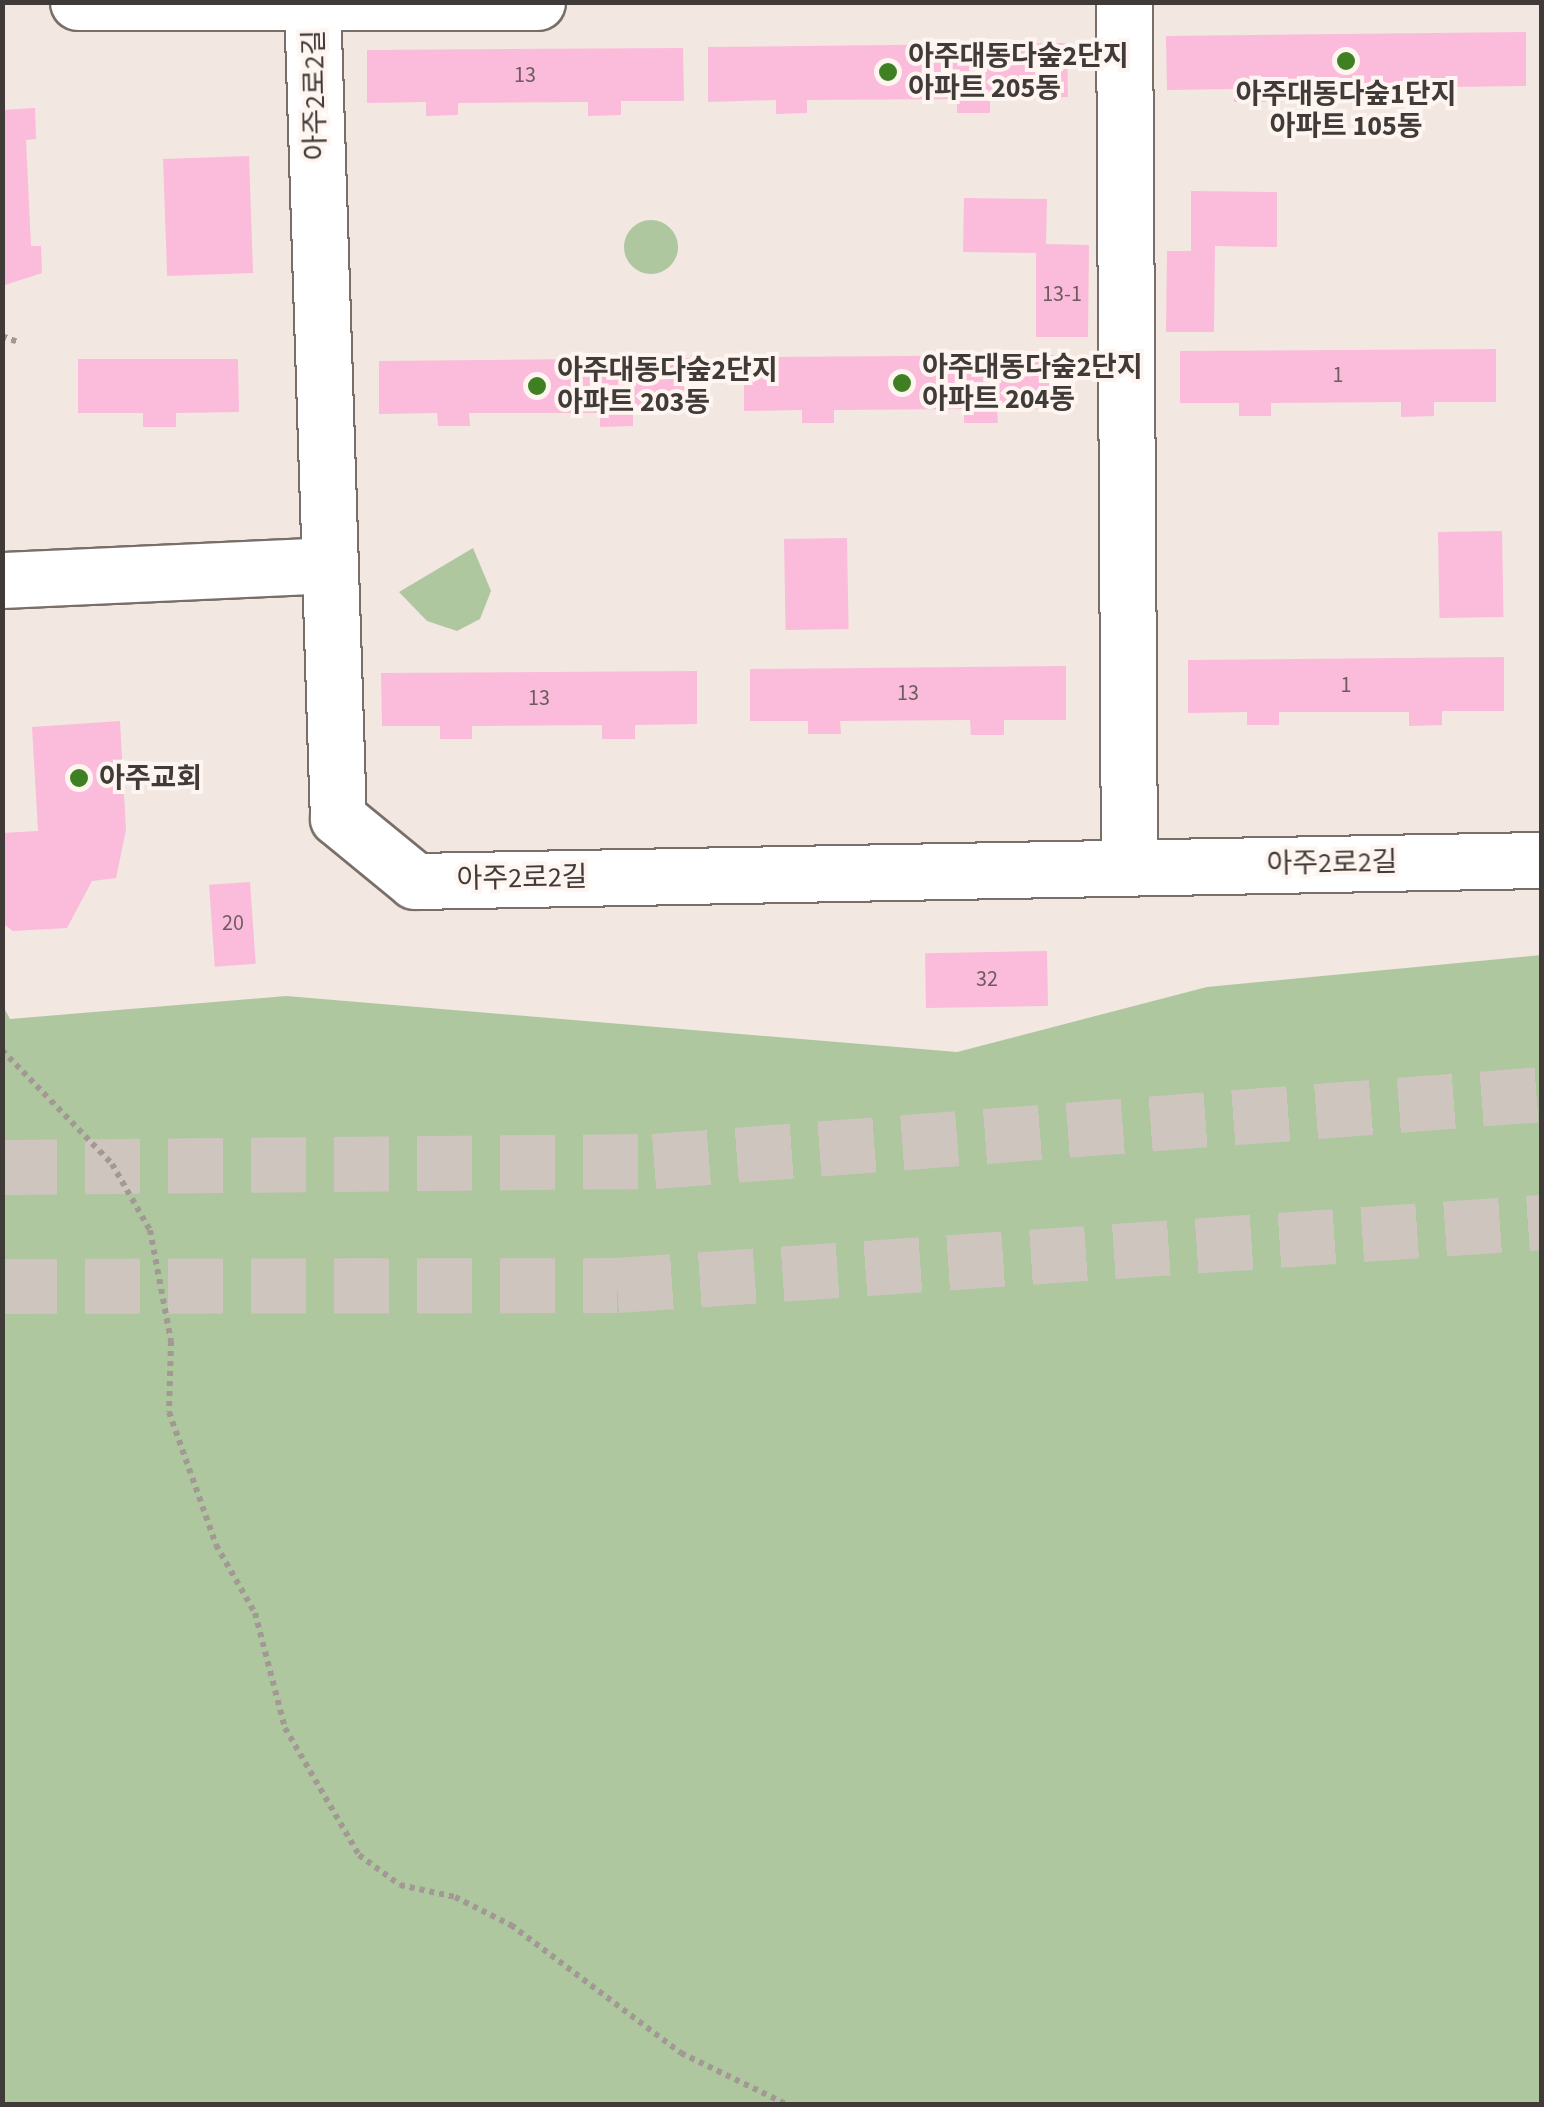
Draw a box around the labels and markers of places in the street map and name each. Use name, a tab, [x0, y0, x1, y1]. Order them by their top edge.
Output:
place label: 아주대동다숲2단지 아파트 205동	[908, 39, 1129, 105]
marker: 아주대동다숲1단지 아파트 105동	[1335, 50, 1357, 72]
marker: 아주대동다숲2단지 아파트 205동	[877, 61, 899, 83]
place label: 아주대동다숲1단지 아파트 105동	[1236, 77, 1456, 143]
place label: 아주대동다숲2단지 아파트 204동	[922, 350, 1143, 416]
place label: 아주대동다숲2단지 아파트 203동	[557, 353, 778, 419]
marker: 아주대동다숲2단지 아파트 204동	[891, 372, 913, 394]
marker: 아주대동다숲2단지 아파트 203동	[526, 375, 548, 397]
place label: 아주교회	[99, 761, 202, 795]
marker: 아주교회	[68, 767, 90, 789]

